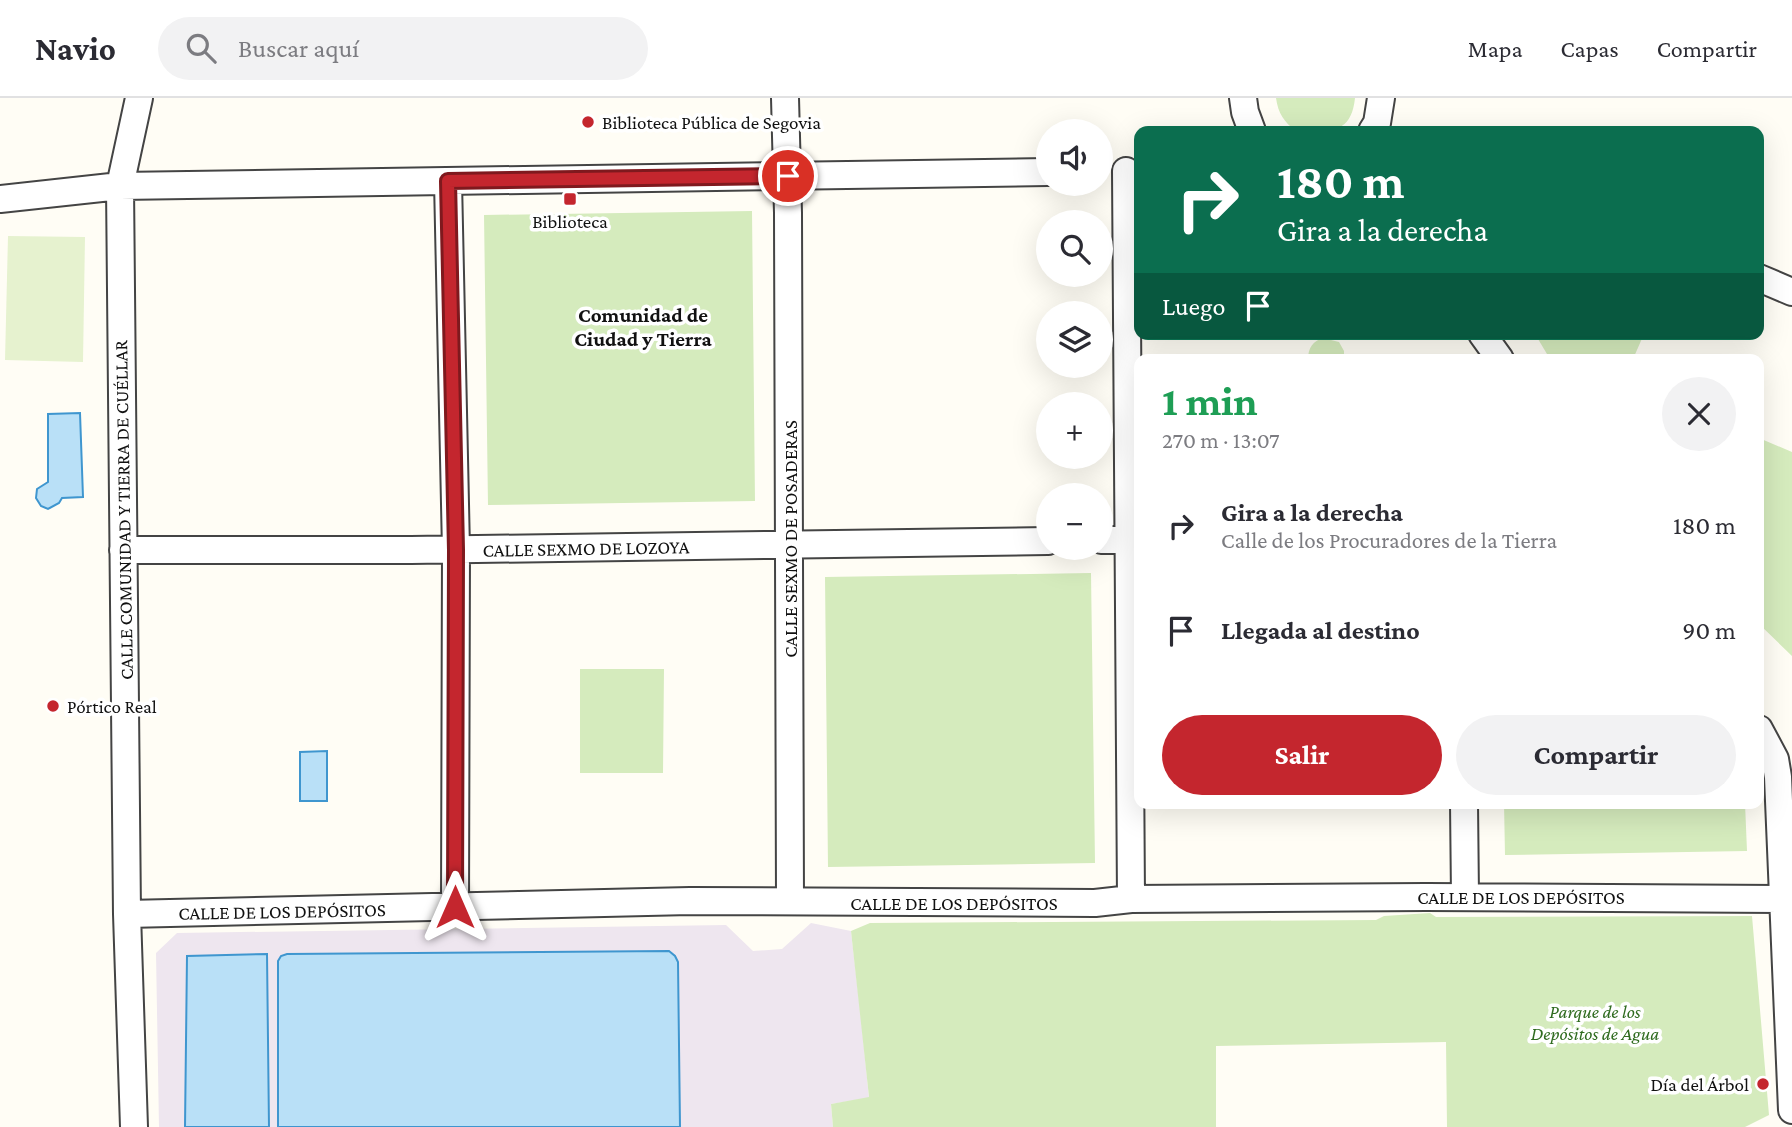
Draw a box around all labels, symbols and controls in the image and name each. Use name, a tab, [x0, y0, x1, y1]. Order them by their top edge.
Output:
search box	[158, 17, 648, 80]
icon: search	[182, 29, 220, 67]
text: Navio	[35, 30, 116, 67]
text: Buscar aquí	[238, 34, 359, 63]
text: Mapa	[1468, 35, 1523, 62]
text: Capas	[1561, 35, 1619, 62]
text: Compartir	[1657, 35, 1757, 62]
place label: Biblioteca Pública de Segovia	[602, 112, 821, 133]
marker: Biblioteca Pública de Segovia	[580, 114, 596, 130]
map controls	[1036, 119, 1113, 560]
button: sound	[1036, 119, 1113, 196]
pin	[758, 146, 818, 206]
icon: right	[1162, 154, 1253, 245]
text: 180 m	[1277, 154, 1405, 209]
icon: arrive	[769, 157, 807, 195]
marker: Biblioteca	[562, 191, 578, 207]
button: search	[1036, 210, 1113, 287]
place label: Biblioteca	[532, 211, 608, 232]
text: Gira a la derecha	[1277, 212, 1488, 248]
icon: arrive	[1239, 287, 1277, 325]
text: Luego	[1162, 292, 1225, 321]
button: layers	[1036, 301, 1113, 378]
district label: Comunidad de Ciudad y Tierra	[574, 303, 712, 351]
street label: CALLE COMUNIDAD Y TIERRA DE CUÉLLAR	[110, 339, 137, 680]
text: 1 min	[1162, 377, 1258, 424]
button: close	[1662, 377, 1736, 451]
button: +	[1036, 392, 1113, 469]
street label: CALLE SEXMO DE POSADERAS	[780, 420, 801, 658]
text: 270 m · 13:07	[1162, 427, 1280, 453]
button: −	[1036, 483, 1113, 560]
text: Gira a la derecha	[1221, 498, 1403, 527]
icon: right	[1162, 507, 1200, 545]
text: 180 m	[1673, 511, 1736, 540]
text: Calle de los Procuradores de la Tierra	[1221, 527, 1557, 553]
street label: CALLE SEXMO DE LOZOYA	[482, 536, 690, 561]
icon: arrive	[1162, 612, 1200, 650]
text: Llegada al destino	[1221, 616, 1420, 645]
text: 90 m	[1682, 616, 1736, 645]
place label: Pórtico Real	[67, 696, 157, 717]
marker: Pórtico Real	[45, 698, 61, 714]
button: Salir	[1162, 715, 1442, 795]
button: Compartir	[1456, 715, 1736, 795]
position arrow	[418, 870, 492, 944]
street label: CALLE DE LOS DEPÓSITOS	[1417, 887, 1625, 908]
street label: CALLE DE LOS DEPÓSITOS	[850, 893, 1058, 914]
street label: CALLE DE LOS DEPÓSITOS	[178, 899, 386, 924]
park label: Parque de los Depósitos de Agua	[1531, 1001, 1659, 1044]
place label: Día del Árbol	[1650, 1074, 1749, 1095]
marker: Día del Árbol	[1755, 1076, 1771, 1092]

